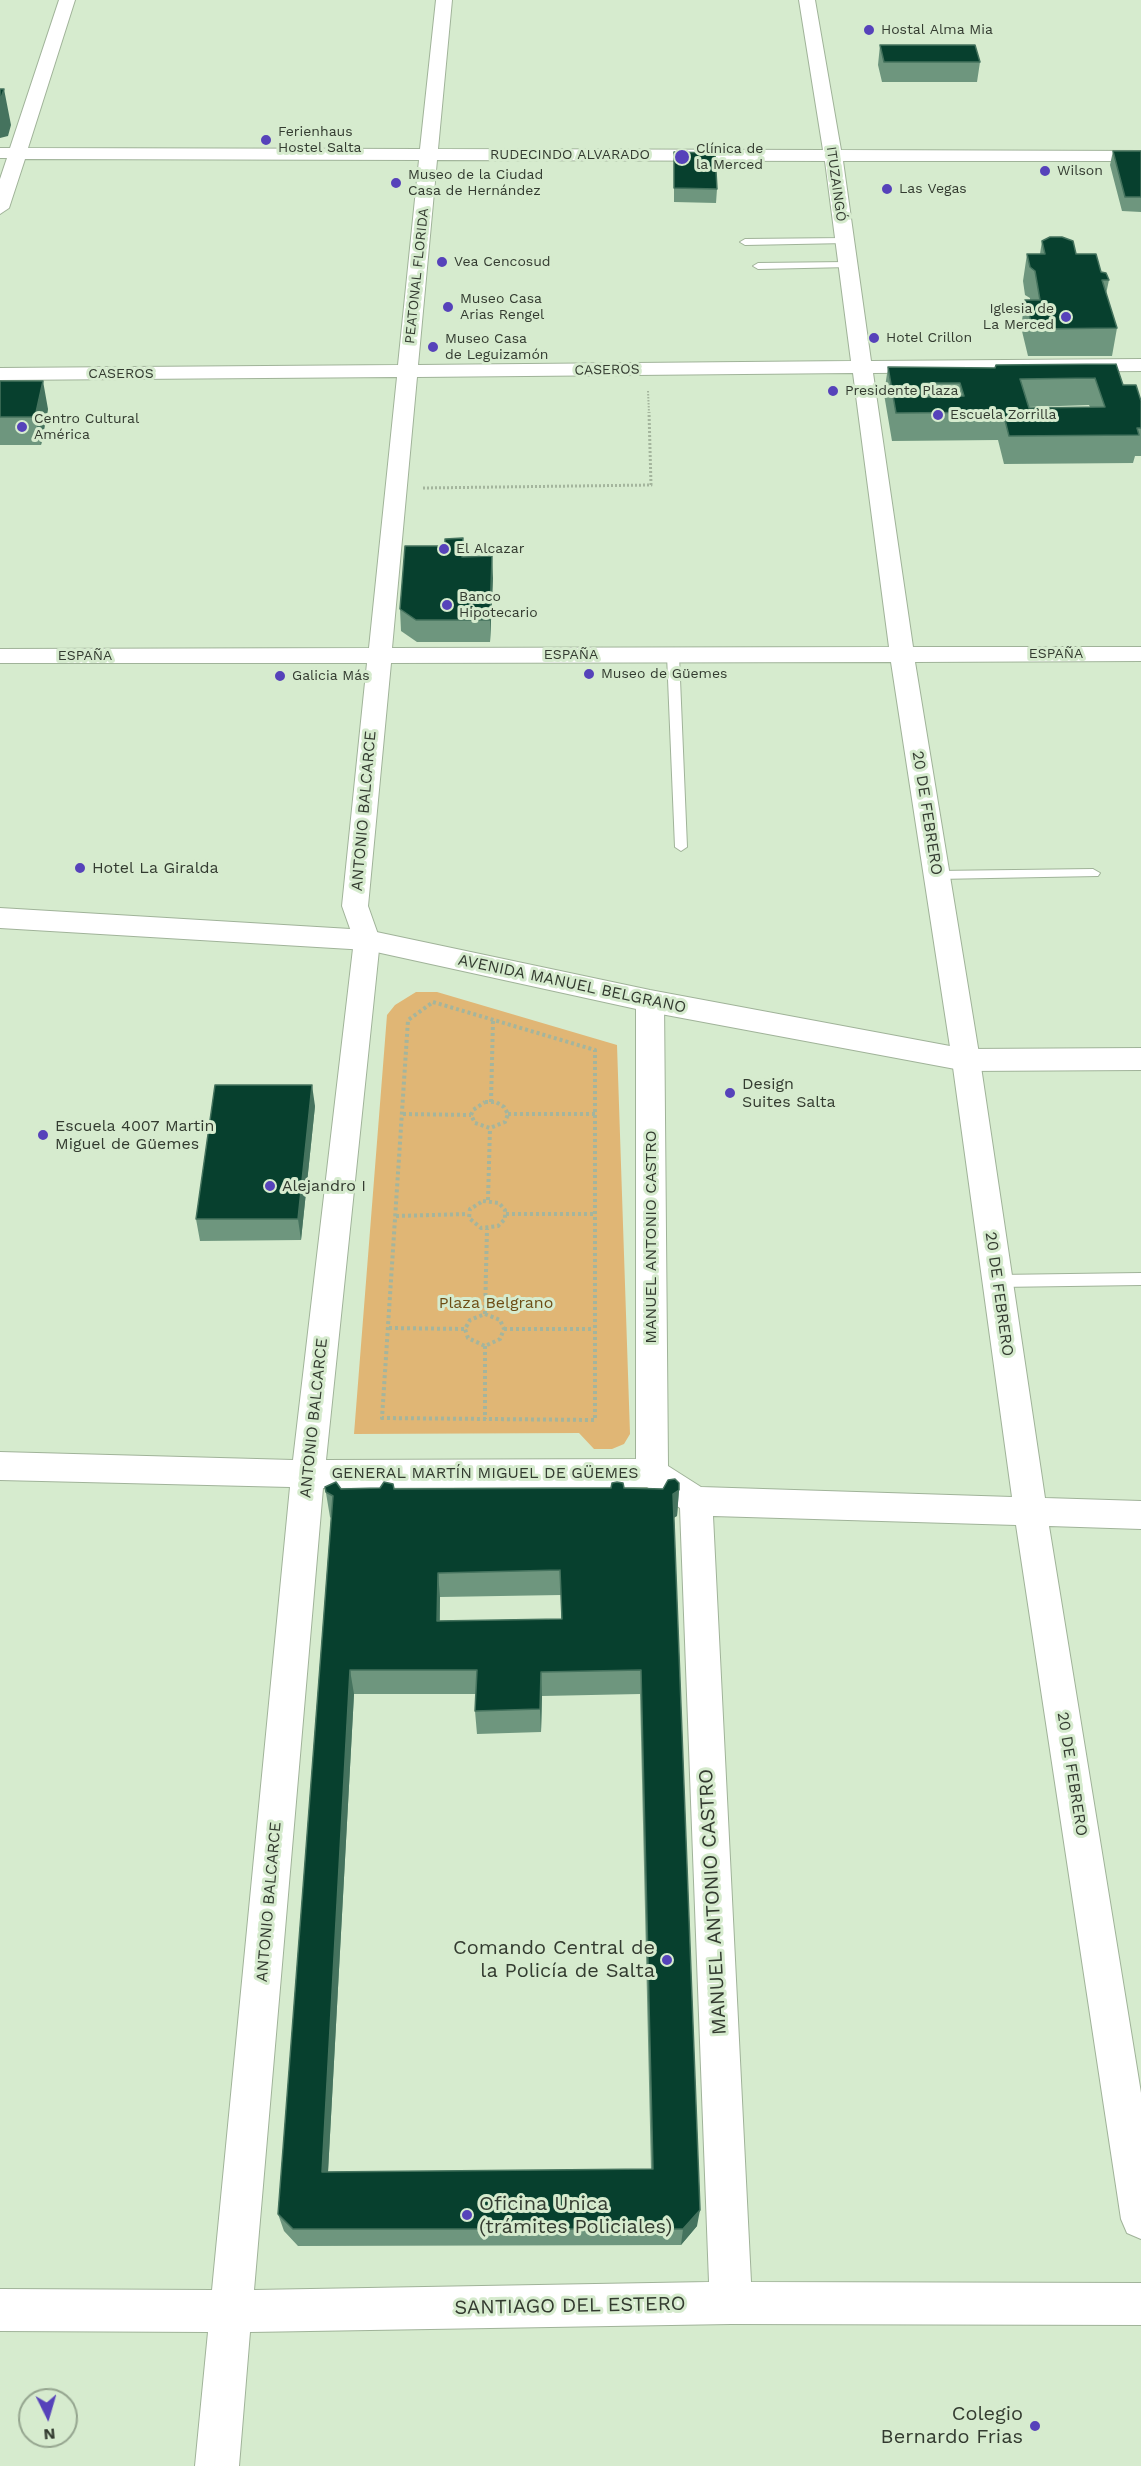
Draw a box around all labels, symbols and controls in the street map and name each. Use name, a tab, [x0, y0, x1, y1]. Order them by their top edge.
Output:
place label: Hostal Alma Mia	[881, 22, 993, 38]
marker: Hostal Alma Mia	[862, 23, 876, 37]
place label: Ferienhaus Hostel Salta	[278, 124, 361, 156]
marker: Ferienhaus Hostel Salta	[259, 133, 273, 147]
place label: Clínica de la Merced	[696, 141, 763, 174]
street label: ITUZAINGÓ	[822, 145, 850, 223]
street label: RUDECINDO ALVARADO	[490, 147, 650, 163]
marker: Clínica de la Merced	[673, 148, 691, 166]
place label: Wilson	[1057, 163, 1103, 179]
marker: Wilson	[1038, 164, 1052, 178]
place label: Museo de la Ciudad Casa de Hernández	[408, 167, 543, 200]
marker: Museo de la Ciudad Casa de Hernández	[389, 176, 403, 190]
place label: Las Vegas	[899, 181, 967, 197]
marker: Las Vegas	[880, 182, 894, 196]
street label: PEATONAL FLORIDA	[402, 207, 432, 345]
place label: Vea Cencosud	[454, 254, 551, 270]
marker: Vea Cencosud	[435, 255, 449, 269]
place label: Museo Casa Arias Rengel	[460, 291, 544, 324]
marker: Museo Casa Arias Rengel	[441, 300, 455, 314]
place label: Iglesia de La Merced	[983, 301, 1054, 334]
marker: Iglesia de La Merced	[1059, 310, 1073, 324]
place label: Hotel Crillon	[886, 330, 972, 346]
place label: Museo Casa de Leguizamón	[445, 331, 548, 364]
marker: Hotel Crillon	[867, 331, 881, 345]
marker: Museo Casa de Leguizamón	[426, 340, 440, 354]
street label: CASEROS	[574, 361, 640, 379]
street label: CASEROS	[88, 366, 154, 382]
place label: Presidente Plaza	[845, 383, 958, 399]
marker: Presidente Plaza	[826, 384, 840, 398]
place label: Escuela Zorrilla	[950, 407, 1056, 423]
marker: Escuela Zorrilla	[931, 408, 945, 422]
place label: Centro Cultural América	[34, 411, 139, 443]
marker: Centro Cultural América	[15, 420, 29, 434]
place label: El Alcazar	[456, 541, 524, 557]
marker: El Alcazar	[437, 542, 451, 556]
place label: Banco Hipotecario	[459, 589, 538, 622]
marker: Banco Hipotecario	[440, 598, 454, 612]
street label: ESPAÑA	[1029, 646, 1083, 662]
street label: ESPAÑA	[544, 647, 598, 663]
street label: ESPAÑA	[58, 648, 112, 664]
place label: Museo de Güemes	[601, 666, 727, 682]
marker: Museo de Güemes	[582, 667, 596, 681]
place label: Galicia Más	[292, 668, 370, 684]
marker: Galicia Más	[273, 669, 287, 683]
street label: ANTONIO BALCARCE	[347, 730, 381, 892]
street label: 20 DE FEBRERO	[908, 749, 946, 877]
place label: Hotel La Giralda	[92, 858, 219, 878]
marker: Hotel La Giralda	[73, 861, 87, 875]
street label: AVENIDA MANUEL BELGRANO	[456, 950, 688, 1018]
place label: Design Suites Salta	[742, 1074, 836, 1112]
marker: Design Suites Salta	[723, 1086, 737, 1100]
place label: Escuela 4007 Martin Miguel de Güemes	[55, 1116, 214, 1154]
marker: Escuela 4007 Martin Miguel de Güemes	[36, 1128, 50, 1142]
street label: MANUEL ANTONIO CASTRO	[641, 1130, 661, 1344]
place label: Alejandro I	[282, 1176, 366, 1196]
marker: Alejandro I	[263, 1179, 277, 1193]
street label: 20 DE FEBRERO	[981, 1230, 1017, 1358]
park label: Plaza Belgrano	[439, 1293, 553, 1313]
street label: ANTONIO BALCARCE	[296, 1337, 332, 1499]
street label: GENERAL MARTÍN MIGUEL DE GÜEMES	[331, 1463, 639, 1483]
street label: 20 DE FEBRERO	[1053, 1710, 1091, 1838]
street label: MANUEL ANTONIO CASTRO	[694, 1768, 732, 2036]
street label: ANTONIO BALCARCE	[252, 1821, 286, 1983]
place label: Comando Central de la Policía de Salta	[453, 1936, 655, 1983]
marker: Comando Central de la Policía de Salta	[660, 1953, 674, 1967]
place label: Oficina Unica (trámites Policiales)	[479, 2192, 672, 2239]
marker: Oficina Unica (trámites Policiales)	[460, 2208, 474, 2222]
street label: SANTIAGO DEL ESTERO	[454, 2292, 686, 2320]
north arrow	[18, 2388, 78, 2448]
place label: Colegio Bernardo Frias	[881, 2402, 1023, 2449]
marker: Colegio Bernardo Frias	[1028, 2419, 1042, 2433]
text: N	[43, 2424, 56, 2444]

